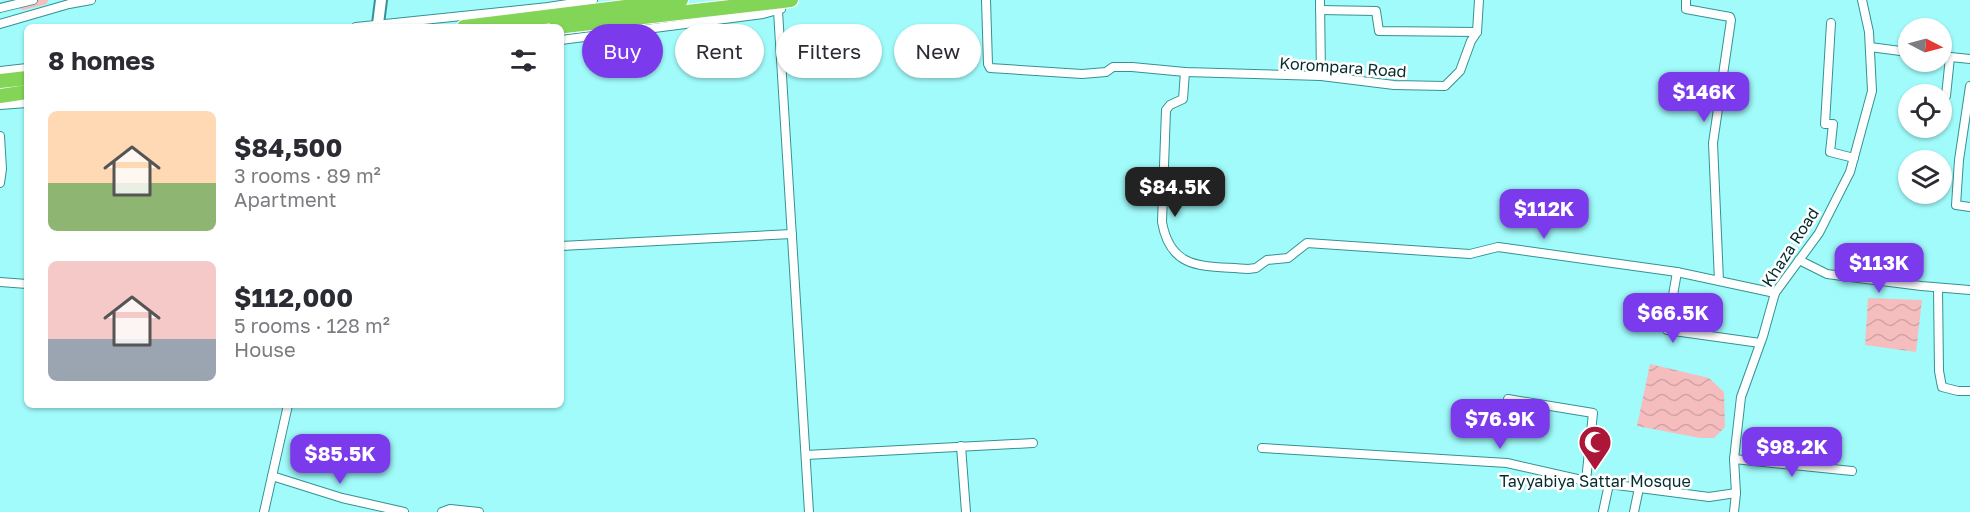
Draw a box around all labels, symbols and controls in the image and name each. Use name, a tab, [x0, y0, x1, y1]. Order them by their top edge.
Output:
north arrow	[1898, 18, 1952, 72]
map controls	[1898, 18, 1952, 204]
chip: Buy	[582, 24, 663, 78]
chip: Rent	[675, 24, 764, 78]
chip: Filters	[776, 24, 882, 78]
chip: New	[894, 24, 981, 78]
icon: filters	[507, 44, 540, 77]
text: 8 homes	[48, 45, 155, 76]
street label: Korompara Road	[1279, 53, 1407, 81]
pin: $146K	[1662, 72, 1746, 123]
text: $146K	[1672, 79, 1736, 103]
button: locate	[1898, 84, 1952, 138]
text: $84,500	[234, 132, 342, 163]
icon: home	[96, 135, 168, 207]
button: layers	[1898, 150, 1952, 204]
text: 3 rooms · 89 m²	[234, 163, 381, 187]
pin: $84.5K	[1126, 167, 1224, 218]
text: $84.5K	[1139, 174, 1211, 198]
text: Apartment	[234, 187, 337, 211]
pin: $112K	[1502, 189, 1586, 240]
text: $112K	[1514, 196, 1574, 220]
street label: Khaza Road	[1757, 204, 1823, 290]
pin: $113K	[1837, 243, 1921, 294]
text: $113K	[1849, 250, 1909, 274]
text: $112,000	[234, 282, 353, 313]
icon: home	[96, 285, 168, 357]
pin: $66.5K	[1624, 293, 1722, 344]
text: $66.5K	[1637, 300, 1709, 324]
text: 5 rooms · 128 m²	[234, 313, 390, 337]
text: House	[234, 337, 296, 361]
pin: $76.9K	[1451, 399, 1549, 450]
text: $76.9K	[1465, 406, 1535, 430]
mosque icon: Tayyabiya Sattar Mosque	[1577, 424, 1613, 471]
pin: $98.2K	[1743, 427, 1841, 478]
pin: $85.5K	[291, 434, 389, 485]
text: $98.2K	[1756, 434, 1828, 458]
text: $85.5K	[304, 441, 376, 465]
place label: Tayyabiya Sattar Mosque	[1499, 471, 1691, 491]

